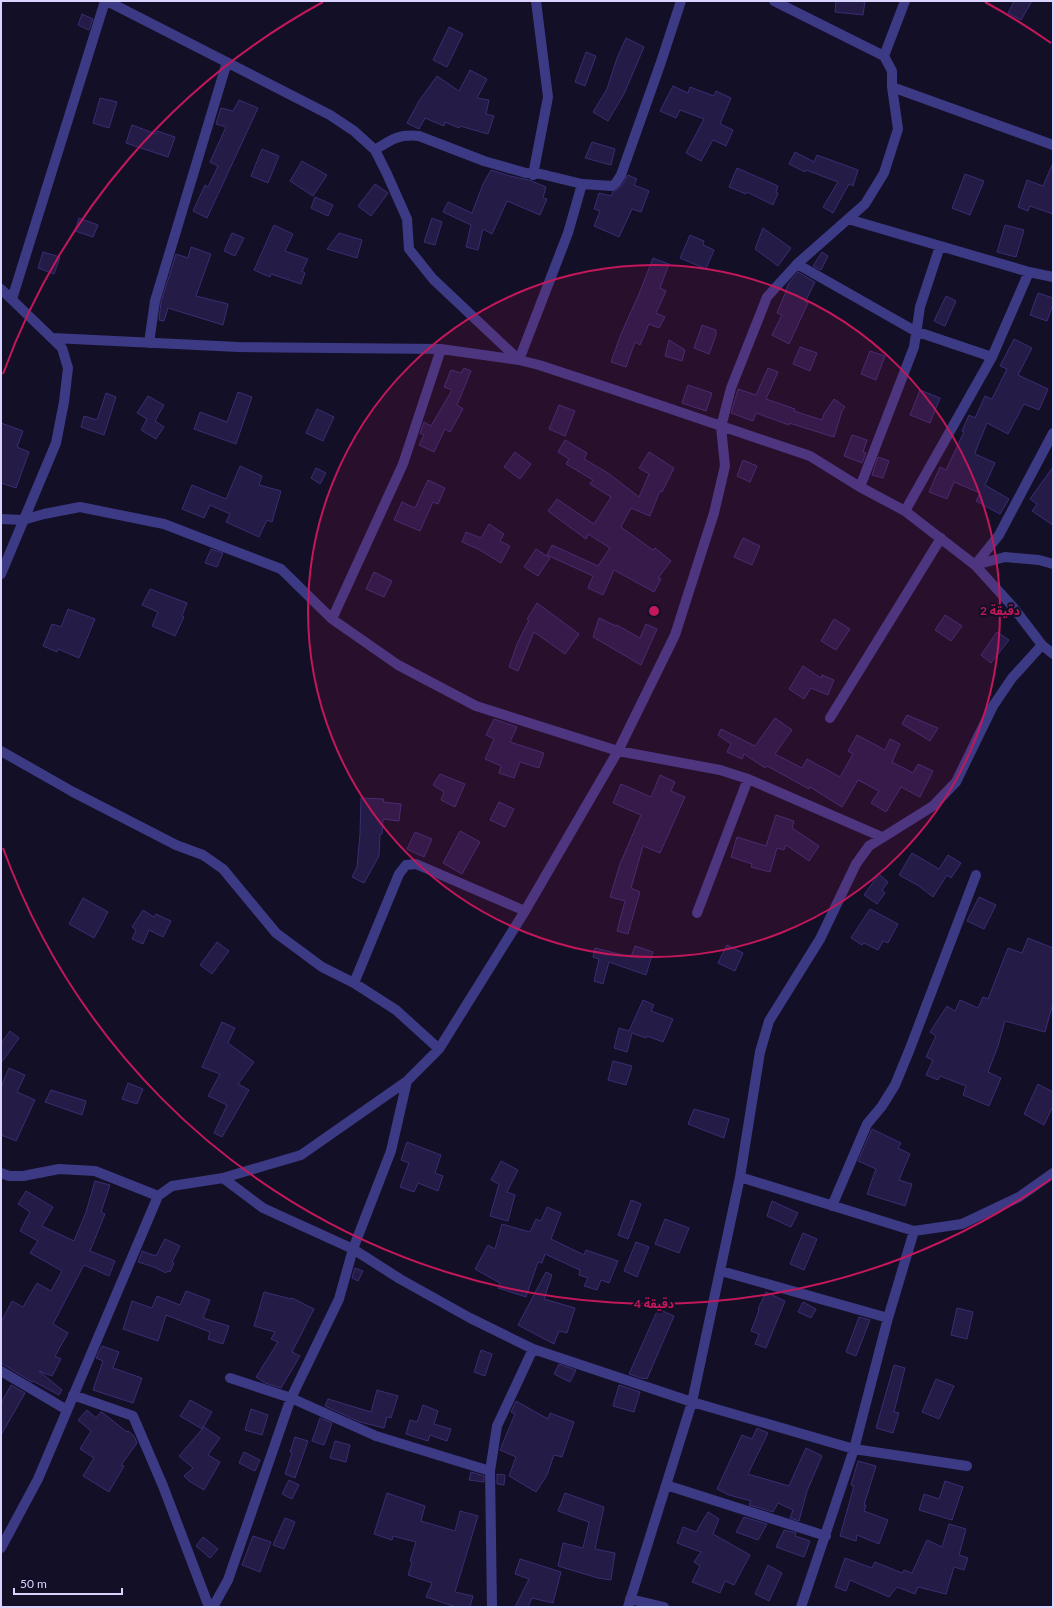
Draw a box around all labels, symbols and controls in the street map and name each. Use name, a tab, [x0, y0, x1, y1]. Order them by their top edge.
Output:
text: 2 دقيقة	[980, 603, 1020, 618]
centre of rings	[647, 604, 661, 618]
text: 4 دقيقة	[634, 1296, 674, 1311]
scale bar	[14, 1570, 122, 1596]
text: 50 m	[20, 1576, 47, 1591]

